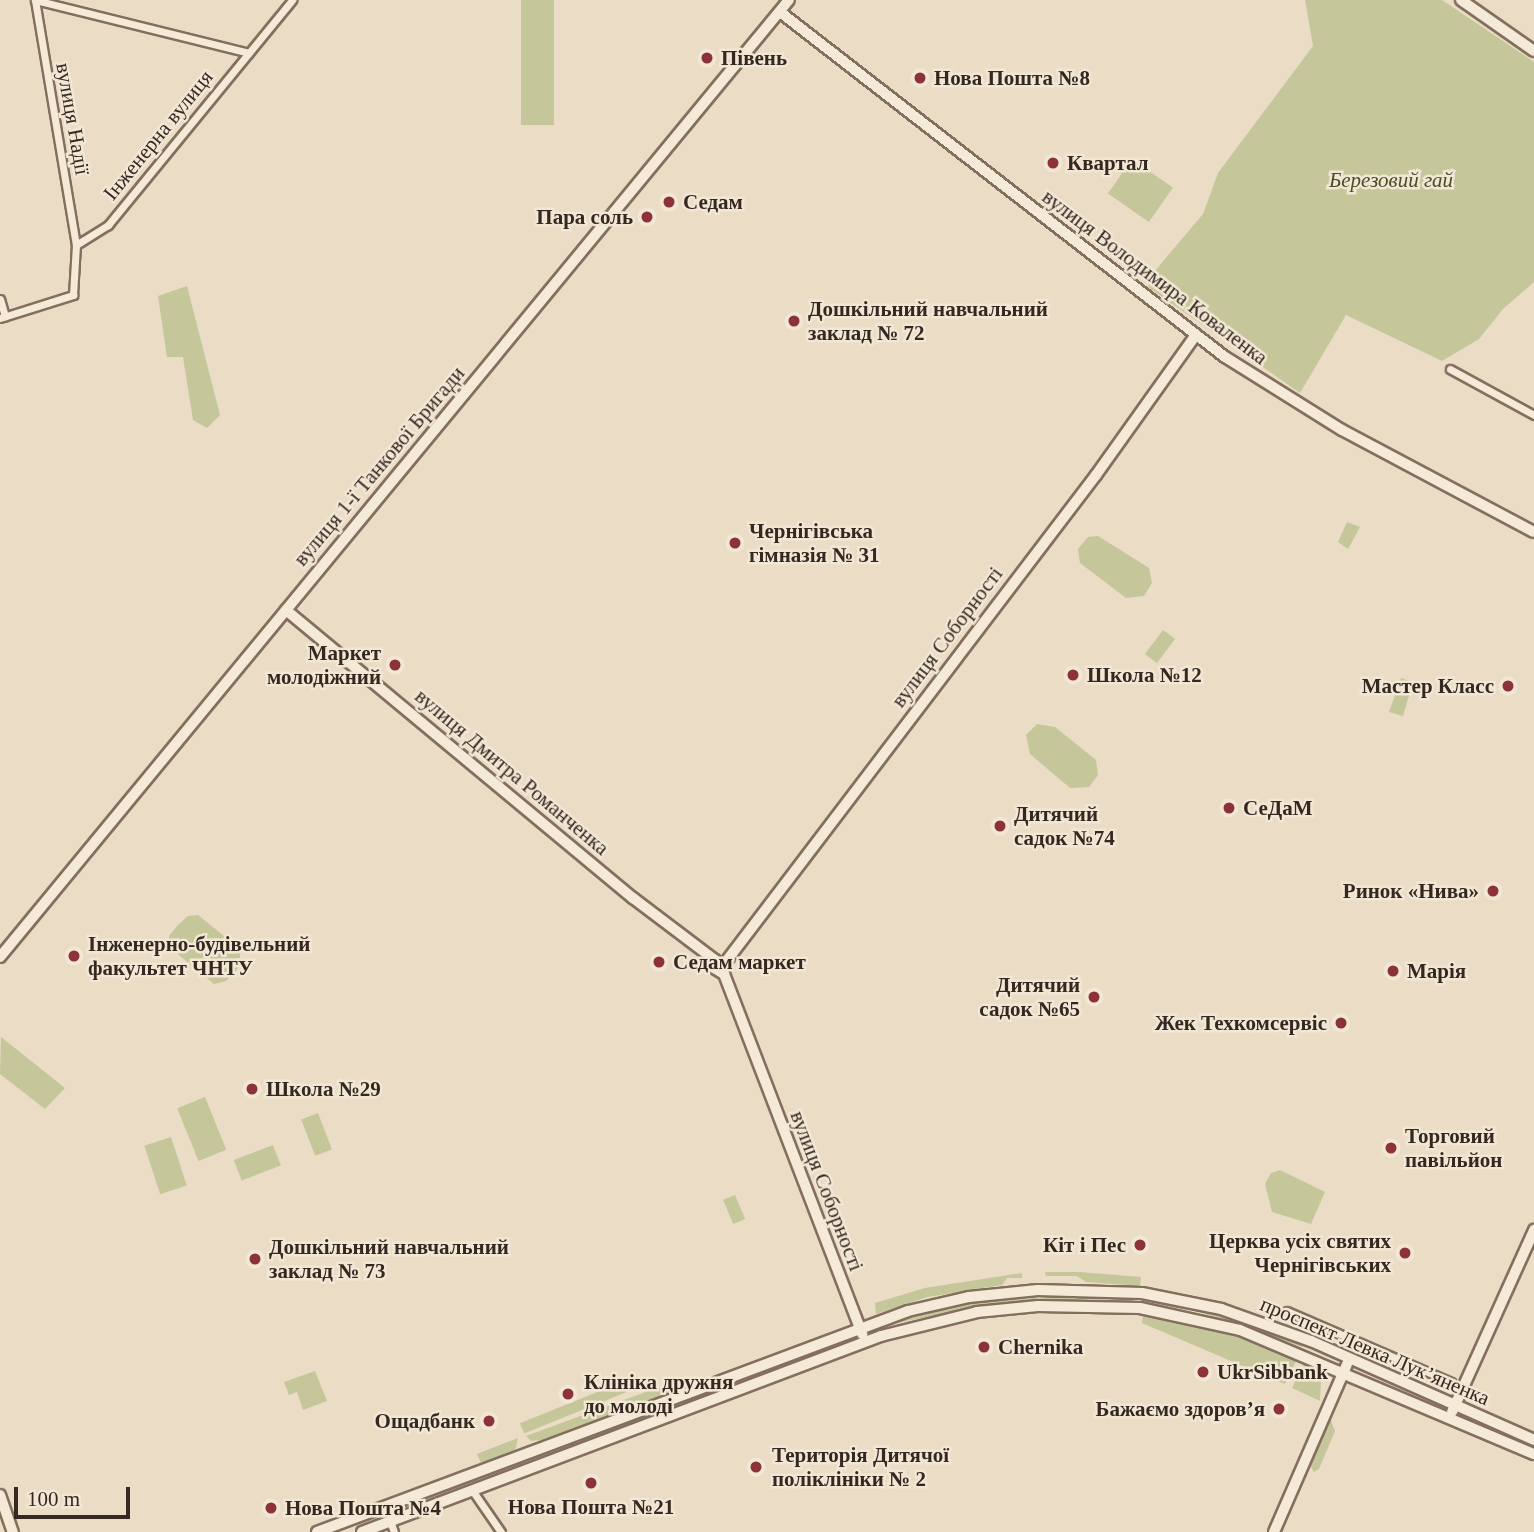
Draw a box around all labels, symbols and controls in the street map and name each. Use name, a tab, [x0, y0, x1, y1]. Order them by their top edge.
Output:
place label: Півень	[721, 45, 787, 71]
marker: Півень	[699, 50, 715, 66]
street label: вулиця Надії	[51, 61, 95, 177]
street label: Інженерна вулиця	[98, 65, 218, 205]
place label: Нова Пошта №8	[934, 65, 1090, 91]
marker: Нова Пошта №8	[912, 70, 928, 86]
place label: Квартал	[1067, 150, 1149, 176]
marker: Квартал	[1045, 155, 1061, 171]
park label: Березовий гай	[1329, 167, 1453, 193]
street label: вулиця Володимира Коваленка	[1037, 184, 1273, 370]
place label: Седам	[683, 189, 743, 215]
marker: Седам	[661, 194, 677, 210]
place label: Пара соль	[536, 204, 633, 230]
marker: Пара соль	[639, 209, 655, 225]
place label: Дошкільний навчальний заклад № 72	[808, 296, 1048, 346]
marker: Дошкільний навчальний заклад № 72	[786, 313, 802, 329]
street label: вулиця 1-ї Танкової Бригади	[288, 361, 470, 571]
place label: Чернігівська гімназія № 31	[749, 518, 880, 568]
marker: Чернігівська гімназія № 31	[727, 535, 743, 551]
street label: вулиця Соборності	[886, 562, 1008, 712]
place label: Маркет молодіжний	[267, 640, 381, 690]
marker: Маркет молодіжний	[387, 657, 403, 673]
place label: Школа №12	[1087, 662, 1202, 688]
marker: Школа №12	[1065, 667, 1081, 683]
place label: Мастер Класс	[1362, 673, 1494, 699]
marker: Мастер Класс	[1500, 678, 1516, 694]
street label: вулиця Дмитра Романченка	[410, 684, 614, 860]
place label: СеДаМ	[1243, 795, 1313, 821]
marker: СеДаМ	[1221, 800, 1237, 816]
place label: Дитячий садок №74	[1014, 801, 1115, 851]
marker: Дитячий садок №74	[992, 818, 1008, 834]
place label: Ринок «Нива»	[1343, 878, 1479, 904]
marker: Ринок «Нива»	[1485, 883, 1501, 899]
place label: Інженерно-будівельний факультет ЧНТУ	[88, 931, 310, 981]
marker: Інженерно-будівельний факультет ЧНТУ	[66, 948, 82, 964]
place label: Седам маркет	[673, 949, 806, 975]
marker: Седам маркет	[651, 954, 667, 970]
place label: Марія	[1407, 958, 1466, 984]
marker: Марія	[1385, 963, 1401, 979]
place label: Дитячий садок №65	[979, 972, 1080, 1022]
marker: Дитячий садок №65	[1086, 989, 1102, 1005]
place label: Жек Техкомсервіс	[1155, 1010, 1327, 1036]
marker: Жек Техкомсервіс	[1333, 1015, 1349, 1031]
place label: Школа №29	[266, 1076, 381, 1102]
marker: Школа №29	[244, 1081, 260, 1097]
street label: вулиця Соборності	[785, 1107, 869, 1275]
place label: Торговий павільйон	[1405, 1123, 1502, 1173]
marker: Торговий павільйон	[1383, 1140, 1399, 1156]
place label: Церква усіх святих Чернігівських	[1209, 1228, 1391, 1278]
place label: Кіт і Пес	[1043, 1232, 1126, 1258]
place label: Дошкільний навчальний заклад № 73	[269, 1234, 509, 1284]
marker: Кіт і Пес	[1132, 1237, 1148, 1253]
marker: Церква усіх святих Чернігівських	[1397, 1245, 1413, 1261]
marker: Дошкільний навчальний заклад № 73	[247, 1251, 263, 1267]
street label: проспект Левка Лукʼяненка	[1256, 1291, 1494, 1411]
place label: Chernika	[998, 1334, 1083, 1360]
marker: Chernika	[976, 1339, 992, 1355]
place label: UkrSibbank	[1217, 1359, 1328, 1385]
marker: UkrSibbank	[1195, 1364, 1211, 1380]
place label: Клініка дружня до молоді	[584, 1369, 733, 1419]
marker: Клініка дружня до молоді	[558, 1384, 578, 1404]
place label: Бажаємо здоровʼя	[1096, 1396, 1265, 1422]
marker: Бажаємо здоровʼя	[1271, 1401, 1287, 1417]
place label: Ощадбанк	[375, 1408, 475, 1434]
marker: Ощадбанк	[481, 1413, 497, 1429]
place label: Територія Дитячої поліклініки № 2	[772, 1442, 949, 1492]
marker: Територія Дитячої поліклініки № 2	[746, 1457, 766, 1477]
scale bar	[18, 1472, 133, 1516]
marker: Нова Пошта №21	[583, 1475, 599, 1491]
text: 100 m	[27, 1487, 80, 1511]
place label: Нова Пошта №21	[508, 1494, 674, 1520]
place label: Нова Пошта №4	[285, 1495, 441, 1521]
marker: Нова Пошта №4	[263, 1500, 279, 1516]

